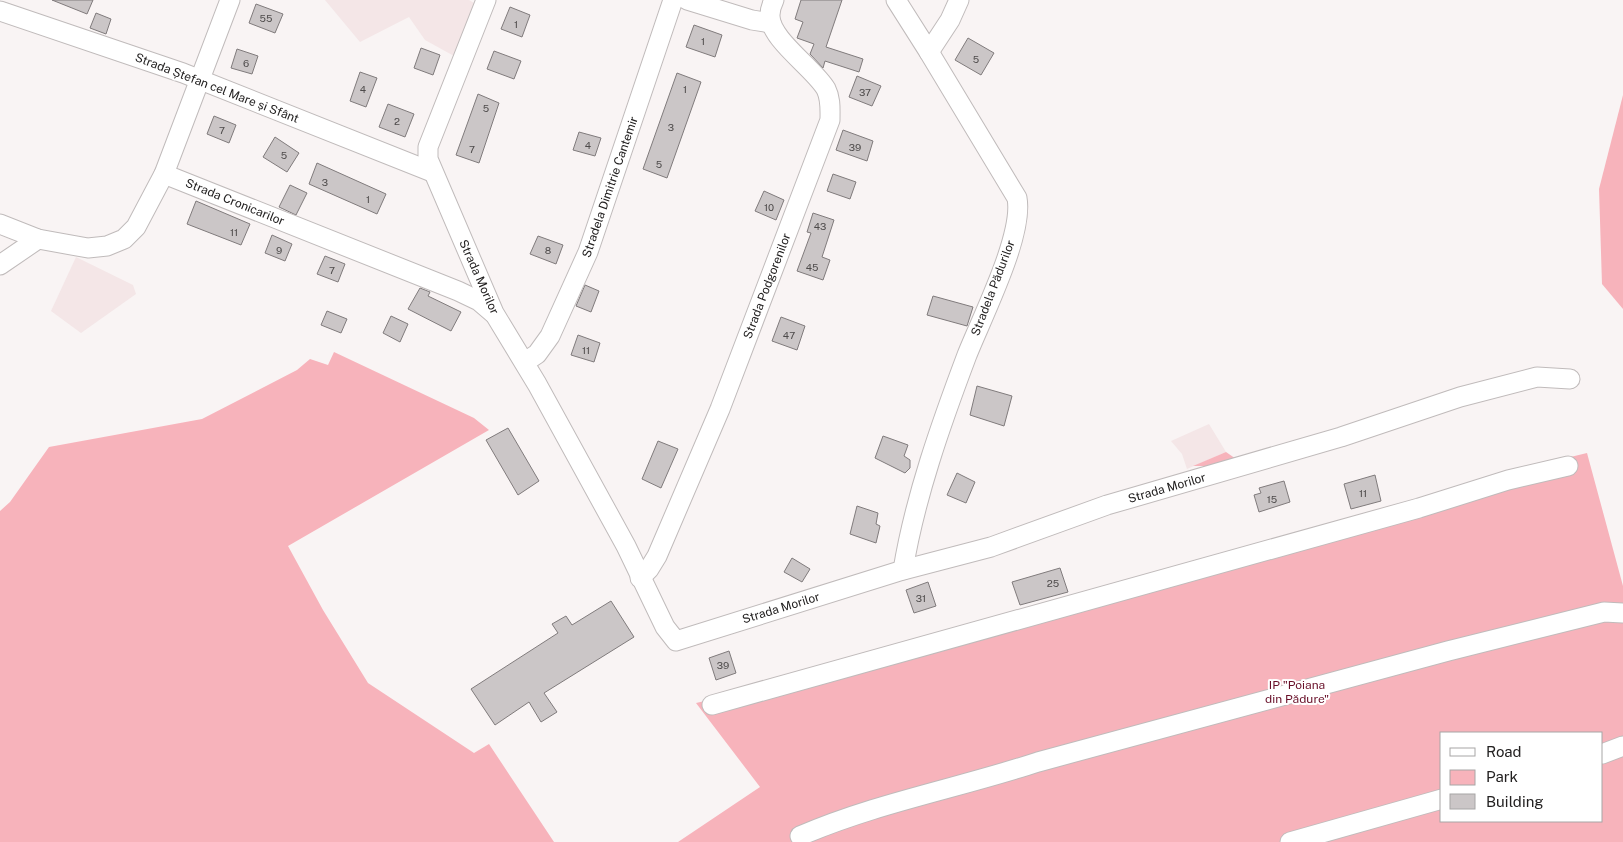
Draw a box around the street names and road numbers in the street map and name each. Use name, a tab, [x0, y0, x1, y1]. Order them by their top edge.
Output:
street label: Strada Ștefan cel Mare și Sfânt	[133, 50, 301, 126]
street label: Stradela Dimitrie Cantemir	[579, 114, 641, 259]
street label: Strada Cronicarilor	[183, 176, 287, 228]
street label: Strada Podgorenilor	[740, 231, 794, 341]
street label: Strada Morilor	[456, 238, 502, 317]
street label: Stradela Pădurilor	[968, 238, 1018, 338]
street label: Strada Morilor	[1127, 470, 1208, 506]
street label: Strada Morilor	[741, 589, 822, 626]

